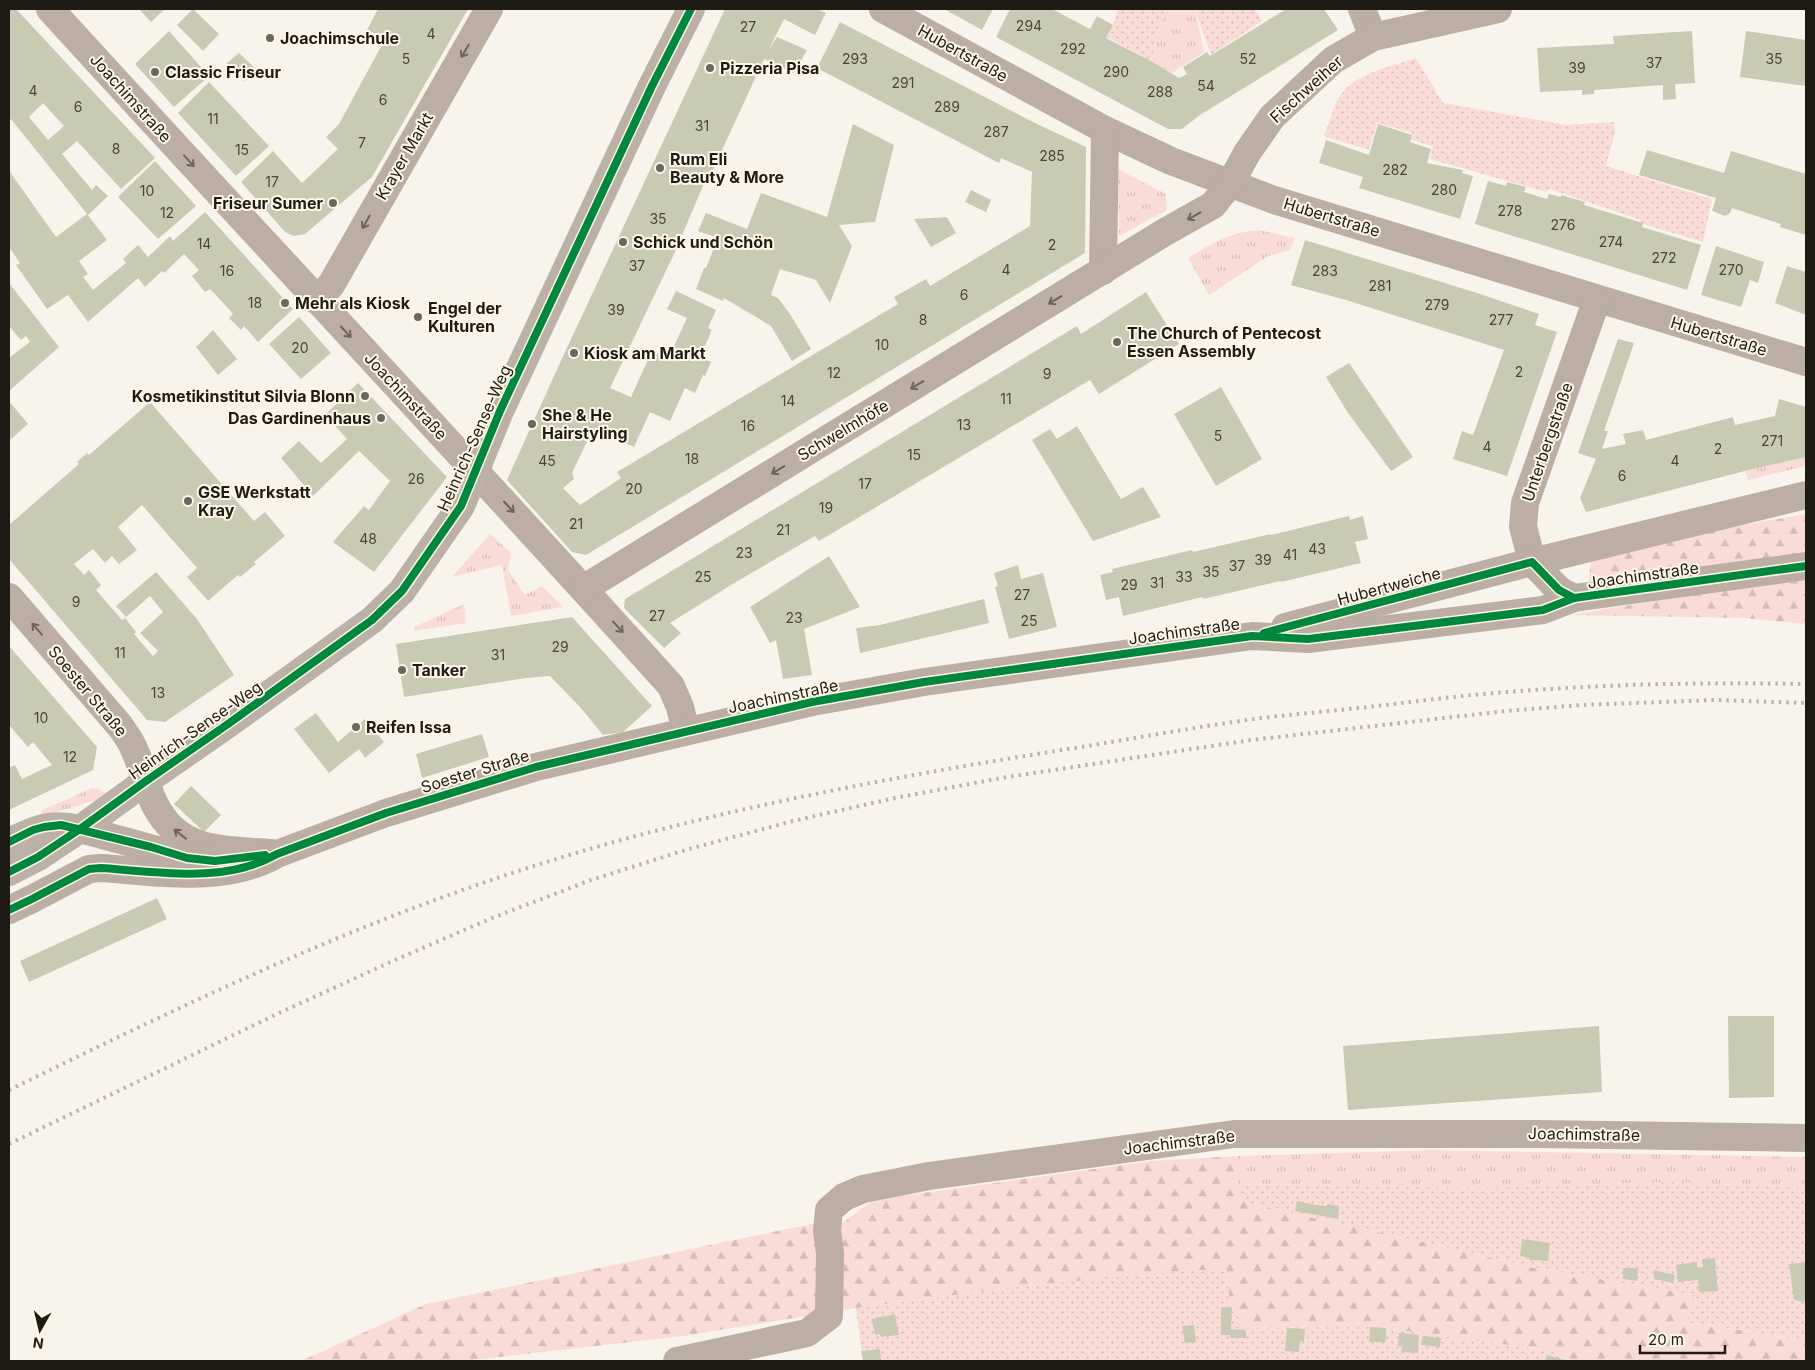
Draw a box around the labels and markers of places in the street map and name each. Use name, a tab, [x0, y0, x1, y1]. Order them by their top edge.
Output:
place label: Joachimschule	[280, 28, 399, 48]
marker: Joachimschule	[264, 32, 276, 44]
place label: Pizzeria Pisa	[720, 58, 819, 78]
place label: Classic Friseur	[165, 62, 281, 82]
marker: Pizzeria Pisa	[704, 62, 716, 74]
marker: Classic Friseur	[149, 66, 161, 78]
place label: Rum Eli Beauty & More	[670, 149, 784, 187]
marker: Rum Eli Beauty & More	[654, 162, 666, 174]
place label: Friseur Sumer	[213, 193, 323, 213]
marker: Friseur Sumer	[327, 197, 339, 209]
place label: Schick und Schön	[633, 232, 773, 252]
marker: Schick und Schön	[617, 236, 629, 248]
place label: Mehr als Kiosk	[295, 293, 411, 313]
marker: Mehr als Kiosk	[279, 297, 291, 309]
place label: Engel der Kulturen	[428, 298, 502, 336]
marker: Engel der Kulturen	[412, 311, 424, 323]
place label: The Church of Pentecost Essen Assembly	[1127, 323, 1321, 361]
marker: The Church of Pentecost Essen Assembly	[1111, 336, 1123, 348]
place label: Kiosk am Markt	[584, 343, 706, 363]
marker: Kiosk am Markt	[568, 347, 580, 359]
place label: Kosmetikinstitut Silvia Blonn	[132, 386, 355, 406]
marker: Kosmetikinstitut Silvia Blonn	[359, 390, 371, 402]
place label: She & He Hairstyling	[542, 405, 628, 443]
place label: Das Gardinenhaus	[228, 408, 371, 428]
marker: Das Gardinenhaus	[375, 412, 387, 424]
marker: She & He Hairstyling	[526, 418, 538, 430]
place label: GSE Werkstatt Kray	[198, 482, 311, 520]
marker: GSE Werkstatt Kray	[182, 495, 194, 507]
place label: Tanker	[412, 660, 466, 680]
marker: Tanker	[396, 664, 408, 676]
place label: Reifen Issa	[366, 717, 451, 737]
marker: Reifen Issa	[350, 721, 362, 733]

